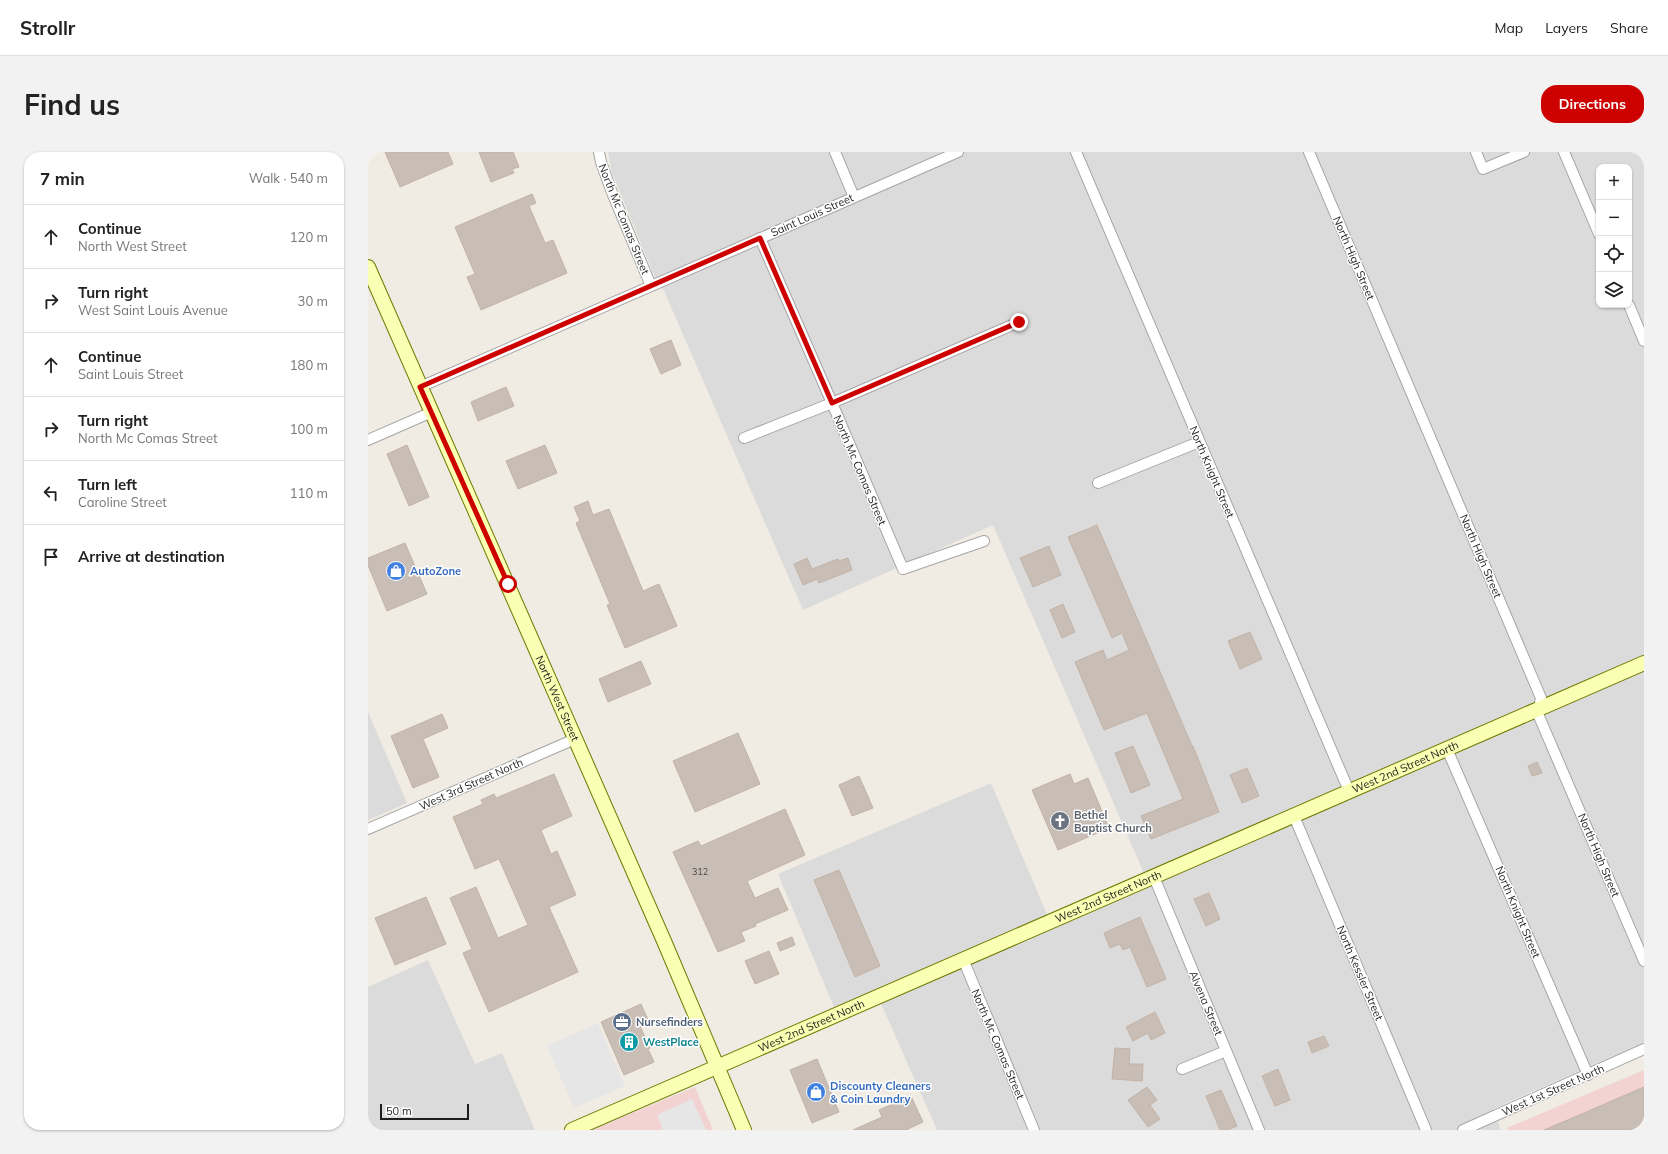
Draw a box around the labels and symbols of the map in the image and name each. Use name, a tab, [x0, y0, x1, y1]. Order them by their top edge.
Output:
street label: North Mc Comas Street	[595, 162, 653, 277]
street label: Saint Louis Street	[768, 190, 856, 240]
street label: North High Street	[1330, 214, 1378, 302]
route end	[1010, 313, 1028, 331]
street label: North Mc Comas Street	[830, 413, 890, 527]
street label: North Knight Street	[1186, 424, 1238, 520]
street label: North High Street	[1457, 512, 1505, 600]
shop icon: AutoZone	[385, 560, 407, 582]
place label: AutoZone	[410, 564, 461, 578]
route start	[499, 575, 517, 593]
street label: North West Street	[532, 653, 582, 743]
street label: West 2nd Street North	[1350, 738, 1461, 796]
street label: West 3rd Street North	[417, 755, 525, 813]
place label: Bethel Baptist Church	[1074, 808, 1152, 835]
church icon: Bethel Baptist Church	[1049, 810, 1071, 832]
street label: North High Street	[1575, 811, 1623, 899]
street label: North Knight Street	[1492, 864, 1544, 960]
house number: 312	[692, 866, 708, 877]
street label: West 2nd Street North	[1053, 867, 1164, 926]
street label: North Kessler Street	[1334, 924, 1386, 1023]
street label: Alvena Street	[1186, 969, 1226, 1038]
street label: North Mc Comas Street	[968, 987, 1028, 1101]
street label: West 2nd Street North	[756, 996, 867, 1055]
office icon: Nursefinders	[611, 1011, 633, 1033]
place label: Nursefinders	[636, 1015, 703, 1029]
building icon: WestPlace	[618, 1031, 640, 1053]
place label: WestPlace	[643, 1035, 699, 1049]
street label: West 1st Street North	[1500, 1061, 1606, 1119]
place label: Discounty Cleaners & Coin Laundry	[830, 1079, 931, 1106]
shop icon: Discounty Cleaners & Coin Laundry	[805, 1081, 827, 1103]
scale bar	[380, 1102, 469, 1121]

